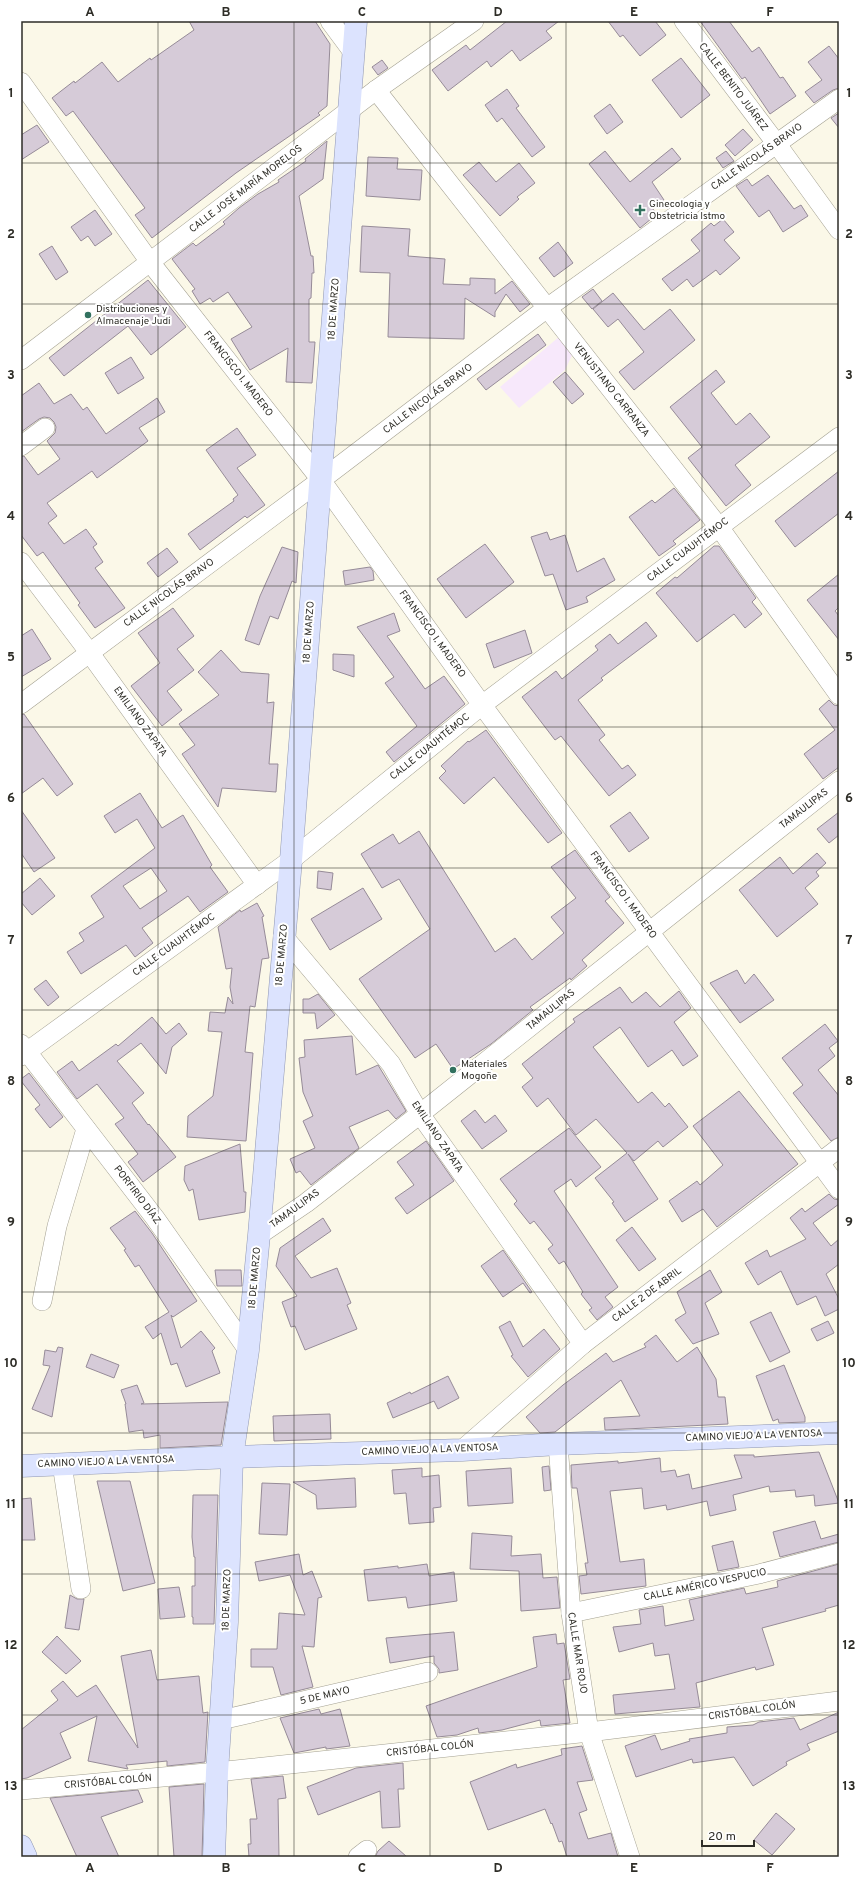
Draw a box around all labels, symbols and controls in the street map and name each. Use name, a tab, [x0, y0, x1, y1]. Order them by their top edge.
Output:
text: A	[85, 5, 95, 21]
text: B	[222, 5, 231, 21]
text: C	[358, 5, 366, 21]
text: D	[493, 5, 503, 21]
text: E	[630, 5, 638, 21]
text: F	[766, 5, 774, 21]
street label: CALLE BENITO JUÁREZ	[695, 40, 771, 134]
text: 1	[8, 86, 14, 102]
text: 1	[846, 86, 852, 102]
street label: CALLE NICOLÁS BRAVO	[709, 120, 805, 194]
street label: CALLE JOSÉ MARÍA MORELOS	[187, 142, 305, 236]
place label: Ginecologia y Obstetricia Istmo	[649, 198, 726, 223]
marker: Ginecologia y Obstetricia Istmo	[634, 204, 646, 216]
text: 2	[7, 227, 15, 243]
text: 2	[845, 227, 853, 243]
street label: 18 DE MARZO	[325, 278, 343, 340]
place label: Distribuciones y Almacenaje Judi	[96, 303, 171, 328]
marker: Distribuciones y Almacenaje Judi	[83, 310, 93, 320]
street label: FRANCISCO I. MADERO	[200, 329, 276, 419]
street label: VENUSTIANO CARRANZA	[570, 340, 652, 440]
street label: CALLE NICOLÁS BRAVO	[381, 361, 475, 437]
text: 3	[7, 368, 15, 384]
text: 3	[845, 368, 853, 384]
text: 4	[7, 509, 15, 525]
text: 4	[845, 509, 853, 525]
street label: CALLE CUAUHTÉMOC	[645, 515, 731, 585]
street label: CALLE NICOLÁS BRAVO	[121, 556, 217, 630]
street label: FRANCISCO I. MADERO	[396, 588, 468, 680]
street label: 18 DE MARZO	[300, 601, 318, 663]
text: 5	[7, 650, 15, 666]
text: 5	[845, 650, 853, 666]
street label: EMILIANO ZAPATA	[110, 684, 170, 760]
street label: CALLE CUAUHTÉMOC	[387, 711, 473, 783]
street label: TAMAULIPAS	[777, 786, 831, 832]
text: 6	[7, 791, 15, 807]
text: 6	[845, 791, 853, 807]
street label: FRANCISCO I. MADERO	[587, 849, 659, 941]
street label: CALLE CUAUHTÉMOC	[130, 911, 218, 979]
street label: 18 DE MARZO	[273, 924, 291, 986]
text: 7	[8, 933, 15, 949]
text: 7	[846, 933, 853, 949]
street label: TAMAULIPAS	[524, 986, 578, 1033]
place label: Materiales Mogoñe	[461, 1058, 508, 1083]
marker: Materiales Mogoñe	[448, 1065, 458, 1075]
text: 8	[7, 1074, 15, 1090]
text: 8	[845, 1074, 853, 1090]
street label: EMILIANO ZAPATA	[408, 1099, 466, 1175]
street label: PORFIRIO DÍAZ	[111, 1163, 163, 1227]
street label: TAMAULIPAS	[267, 1187, 323, 1231]
text: 9	[7, 1215, 15, 1231]
text: 9	[845, 1215, 853, 1231]
street label: 18 DE MARZO	[246, 1247, 264, 1309]
street label: CALLE 2 DE ABRIL	[610, 1264, 685, 1325]
text: 10	[4, 1356, 18, 1372]
text: 10	[842, 1356, 856, 1372]
street label: CAMINO VIEJO A LA VENTOSA	[685, 1427, 823, 1445]
street label: CAMINO VIEJO A LA VENTOSA	[361, 1441, 499, 1459]
street label: CAMINO VIEJO A LA VENTOSA	[37, 1453, 175, 1471]
text: 11	[6, 1497, 16, 1513]
text: 11	[844, 1497, 854, 1513]
street label: CALLE AMÉRICO VESPUCIO	[642, 1566, 768, 1604]
street label: 18 DE MARZO	[219, 1569, 235, 1631]
street label: CALLE MAR ROJO	[564, 1611, 590, 1695]
text: 12	[4, 1638, 18, 1654]
text: 12	[842, 1638, 856, 1654]
street label: 5 DE MAYO	[299, 1684, 351, 1708]
street label: CRISTÓBAL COLÓN	[707, 1698, 797, 1724]
street label: CRISTÓBAL COLÓN	[385, 1738, 475, 1760]
street label: CRISTÓBAL COLÓN	[63, 1772, 153, 1792]
text: 13	[5, 1779, 18, 1795]
text: 13	[843, 1779, 856, 1795]
scale bar	[702, 1822, 754, 1848]
text: 20 m	[708, 1829, 736, 1845]
text: A	[85, 1861, 95, 1877]
text: B	[222, 1861, 231, 1877]
text: C	[358, 1861, 366, 1877]
text: D	[493, 1861, 503, 1877]
text: E	[630, 1861, 638, 1877]
text: F	[766, 1861, 774, 1877]

